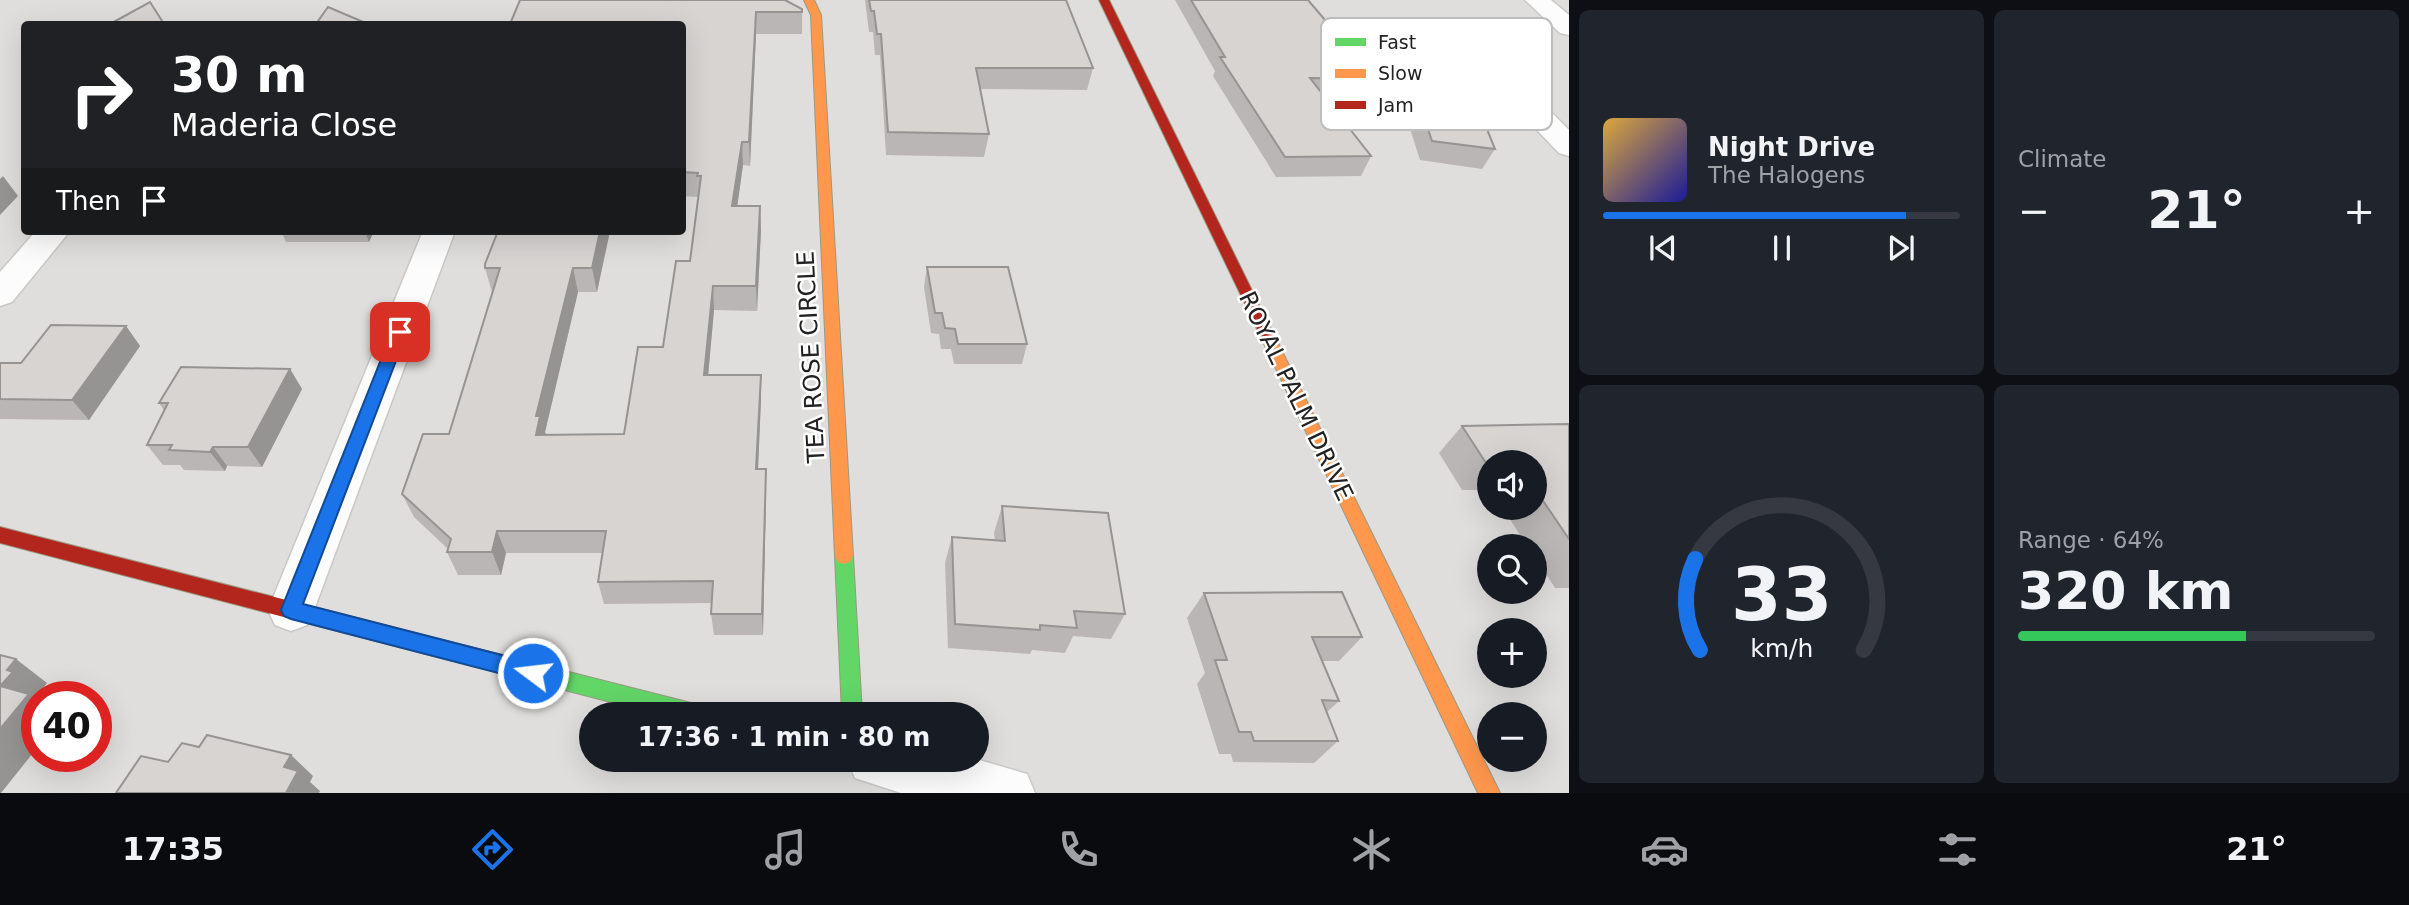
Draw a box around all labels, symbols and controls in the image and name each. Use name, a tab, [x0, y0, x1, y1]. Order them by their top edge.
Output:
legend	[1321, 18, 1552, 130]
text: Fast	[1378, 31, 1416, 53]
text: 30 m	[171, 47, 307, 104]
icon: right	[56, 49, 147, 140]
text: Slow	[1378, 62, 1423, 84]
text: Jam	[1377, 94, 1414, 116]
text: Maderia Close	[171, 106, 397, 144]
text: Night Drive	[1708, 132, 1875, 162]
text: Climate	[2018, 146, 2107, 172]
text: The Halogens	[1708, 162, 1865, 188]
text: 21°	[2147, 180, 2246, 240]
icon: arrive	[135, 182, 173, 220]
text: Then	[56, 186, 121, 216]
text: −	[2018, 189, 2050, 233]
text: +	[2343, 189, 2375, 233]
icon: previous	[1644, 229, 1682, 267]
icon: pause	[1763, 229, 1801, 267]
icon: next	[1882, 229, 1920, 267]
street label: TEA ROSE CIRCLE	[791, 250, 831, 465]
street label: ROYAL PALM DRIVE	[1233, 287, 1359, 505]
pin	[370, 302, 430, 362]
icon: arrive	[381, 313, 419, 351]
map controls	[1477, 450, 1547, 772]
button: sound	[1477, 450, 1547, 520]
text: Range · 64%	[2018, 527, 2164, 553]
button: search	[1477, 534, 1547, 604]
text: 33	[1731, 552, 1832, 637]
text: 320 km	[2018, 561, 2233, 621]
button: +	[1477, 618, 1547, 688]
text: km/h	[1750, 634, 1813, 663]
position arrow	[496, 636, 570, 710]
speed limit sign: 40	[21, 681, 112, 772]
button: −	[1477, 702, 1547, 772]
text: 17:36 · 1 min · 80 m	[638, 722, 930, 752]
icon: directions	[468, 825, 517, 874]
icon: music	[761, 825, 810, 874]
icon: phone	[1054, 825, 1103, 874]
icon: climate	[1347, 825, 1396, 874]
icon: car	[1640, 825, 1689, 874]
icon: filters	[1933, 825, 1982, 874]
text: 17:35	[122, 830, 224, 868]
text: 21°	[2226, 830, 2287, 868]

